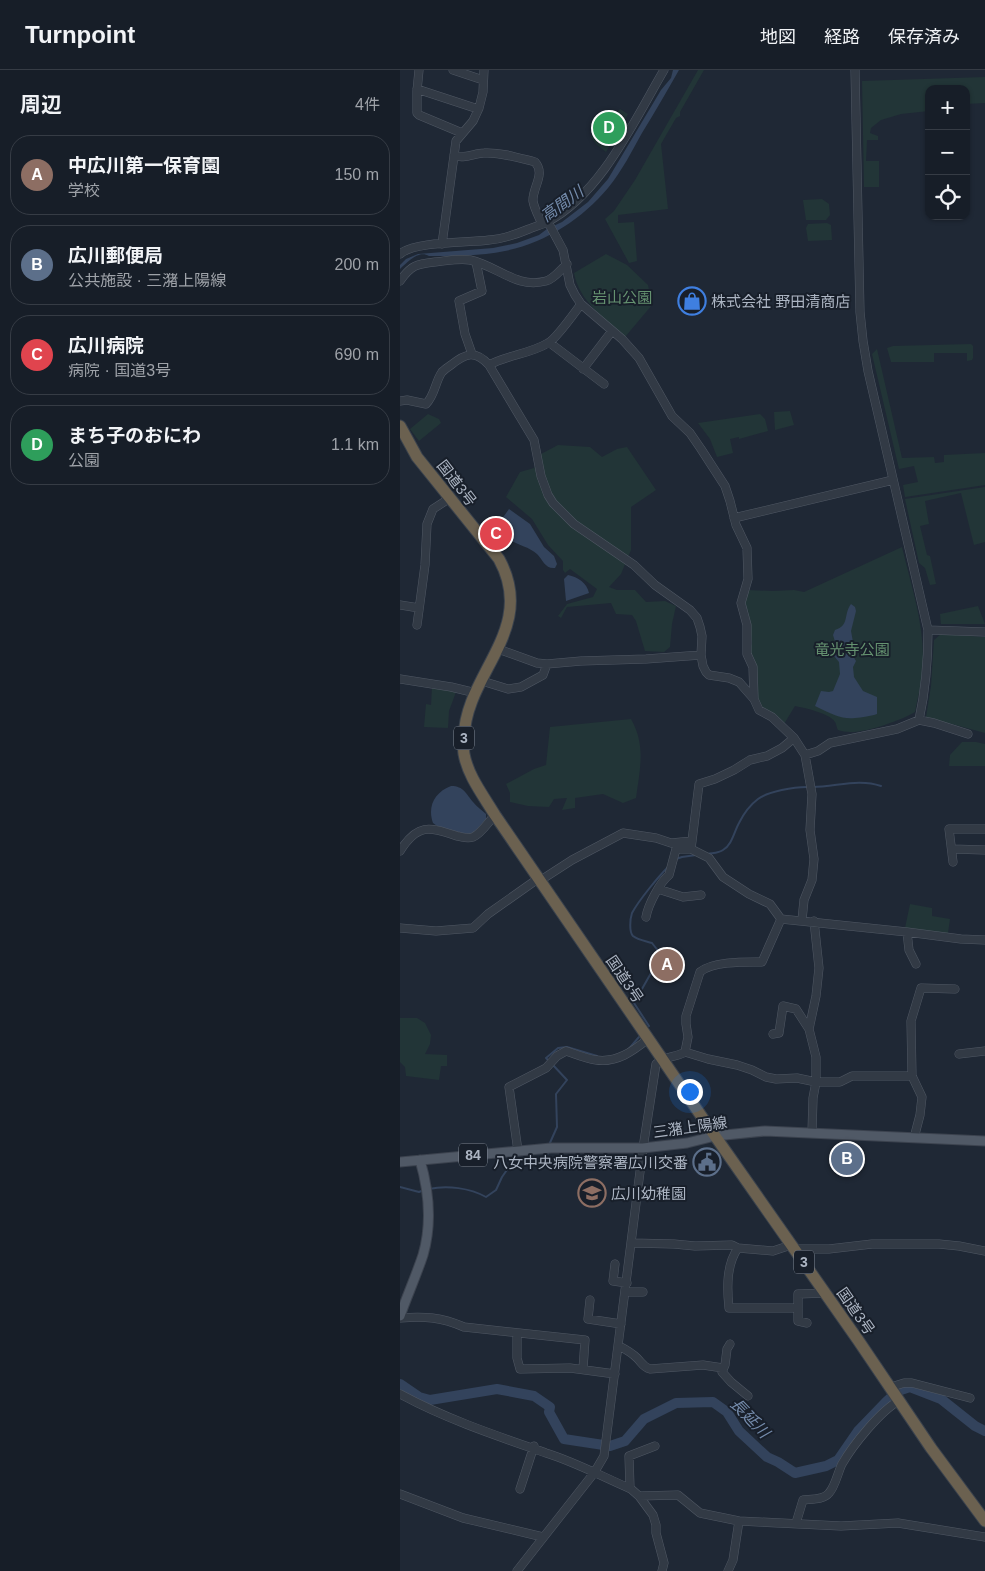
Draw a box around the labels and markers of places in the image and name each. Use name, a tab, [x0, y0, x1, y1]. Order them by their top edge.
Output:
pin: D	[593, 109, 625, 147]
shop icon: 株式会社 野田清商店	[677, 286, 707, 316]
place label: 株式会社 野田清商店	[711, 293, 850, 310]
pin: C	[480, 515, 512, 553]
pin: A	[651, 946, 683, 984]
pin: B	[831, 1140, 863, 1178]
public building icon: 八女中央病院警察署広川交番	[692, 1147, 722, 1177]
place label: 八女中央病院警察署広川交番	[493, 1154, 688, 1171]
school or university icon: 広川幼稚園	[577, 1178, 607, 1208]
place label: 広川幼稚園	[611, 1185, 686, 1202]

